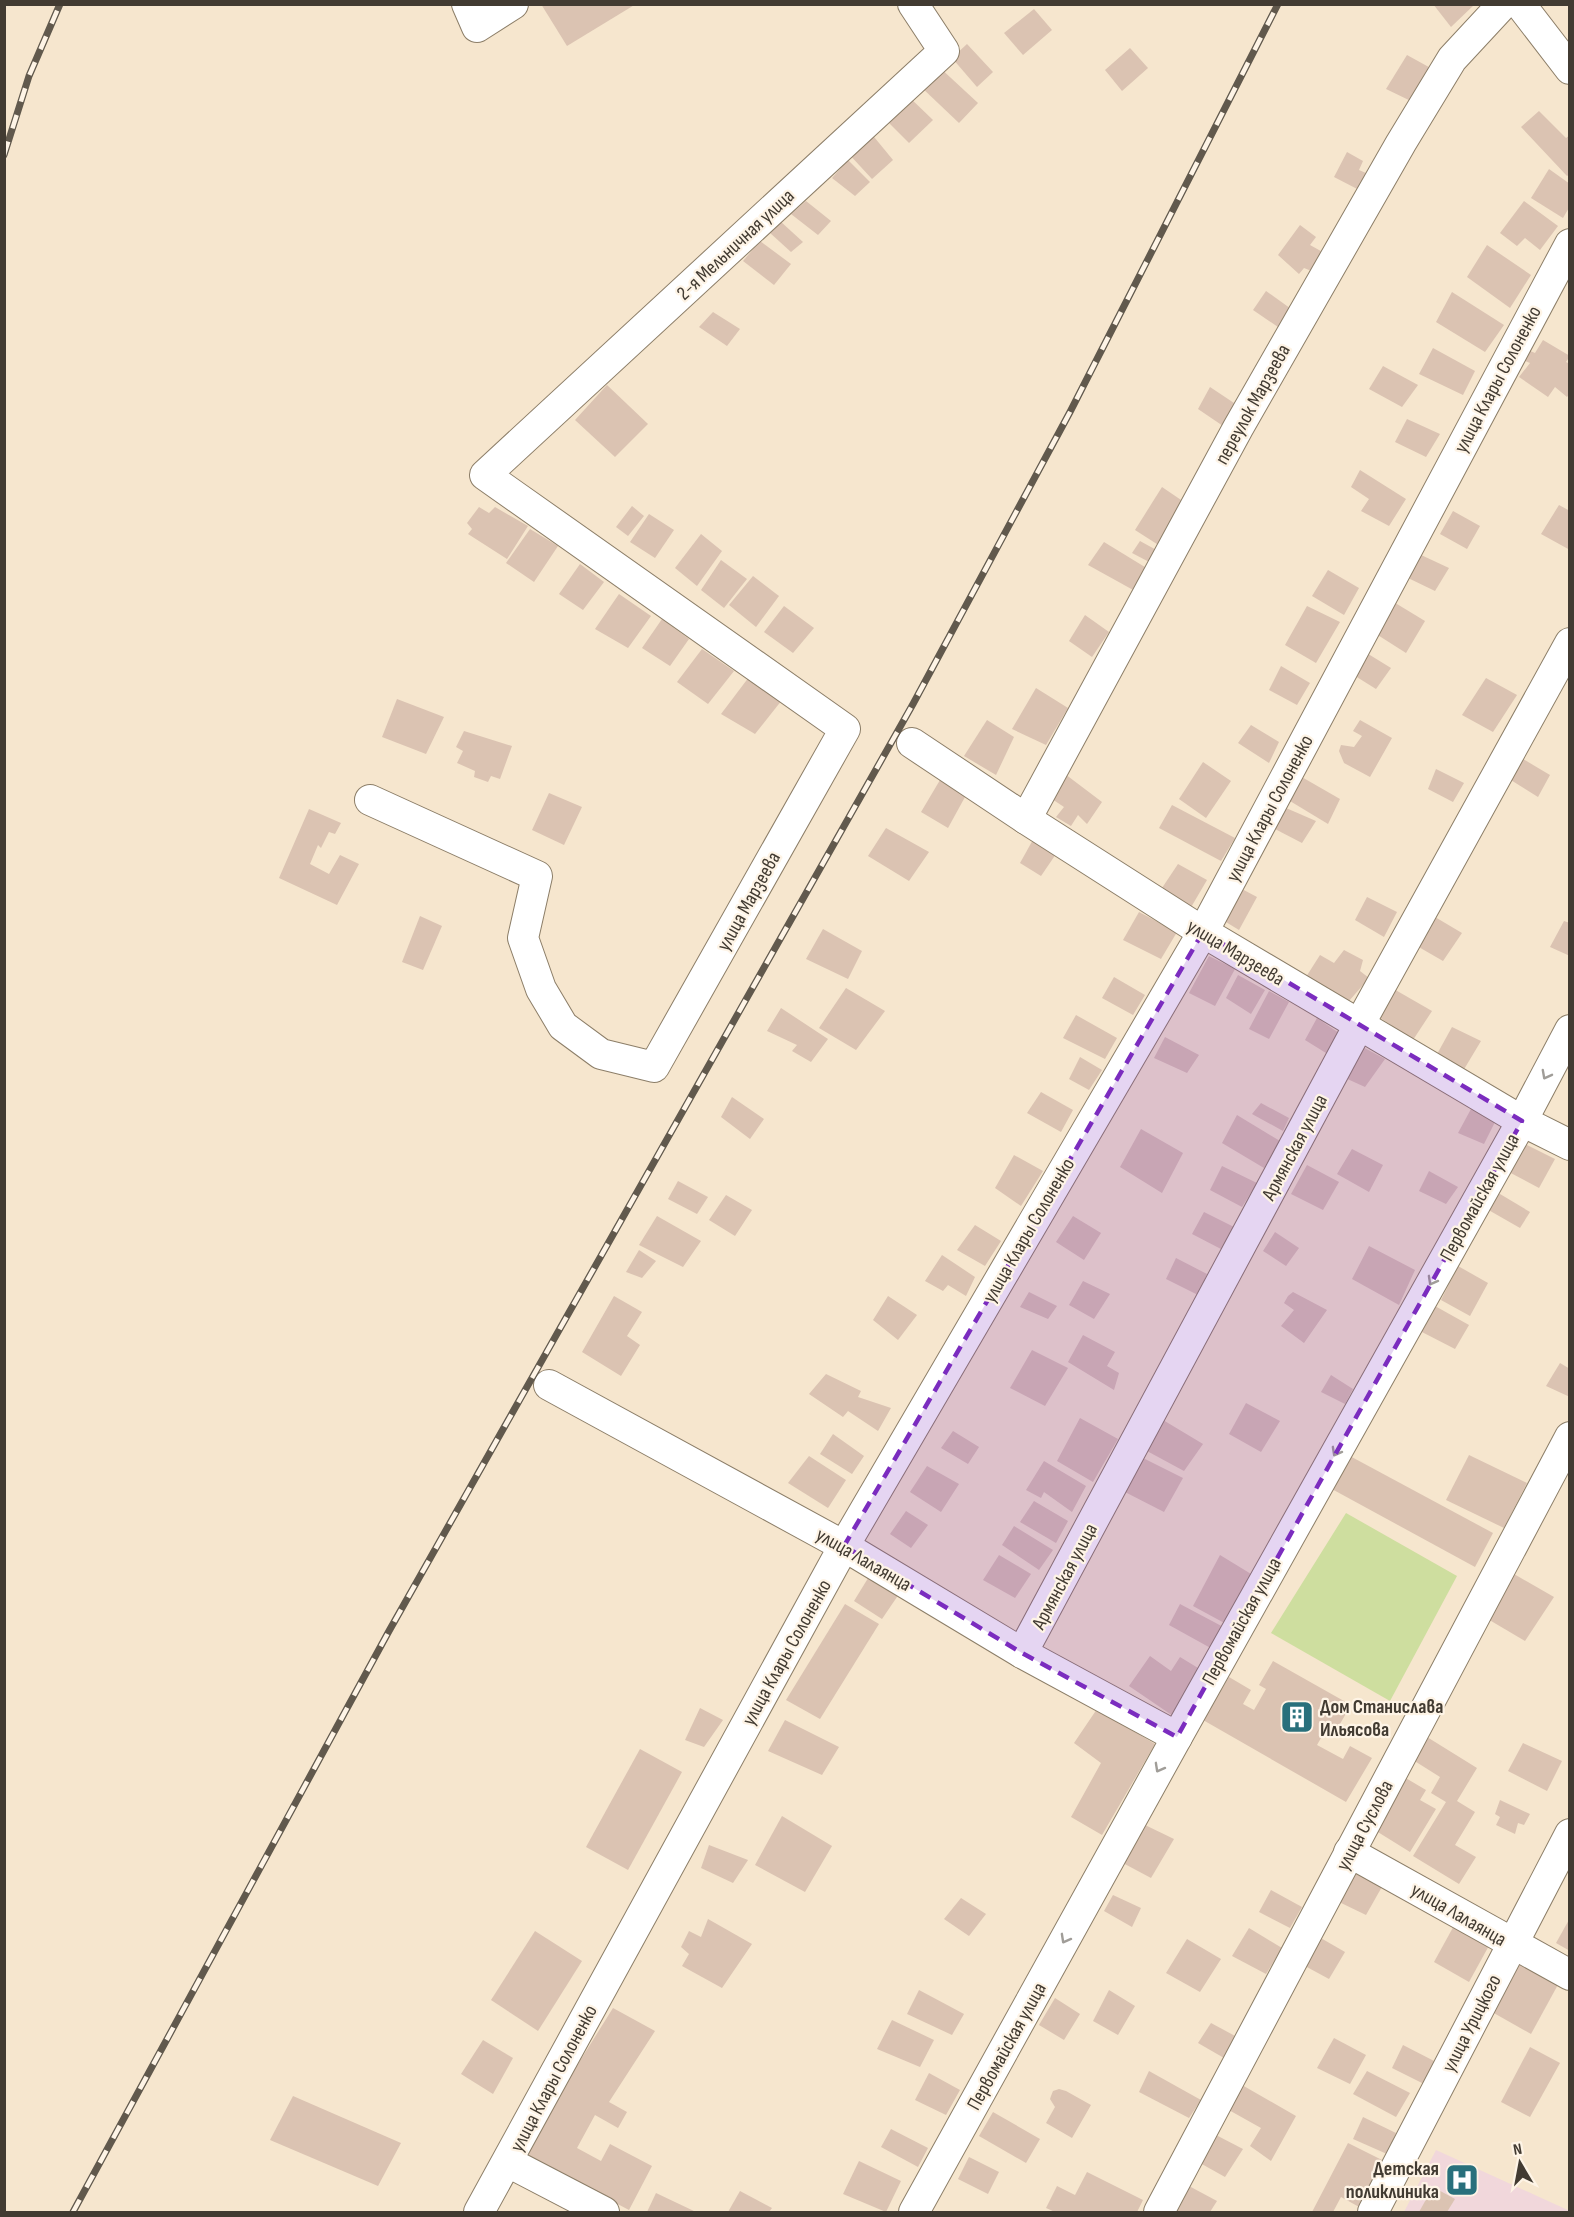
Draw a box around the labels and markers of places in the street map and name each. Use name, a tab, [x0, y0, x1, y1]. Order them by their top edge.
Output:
place label: Дом Станислава Ильясова	[1320, 1695, 1443, 1742]
building icon: Дом Станислава Ильясова	[1279, 1699, 1315, 1735]
place label: Детская поликлиника	[1346, 2157, 1439, 2204]
hospital icon: Детская поликлиника	[1444, 2162, 1480, 2198]

